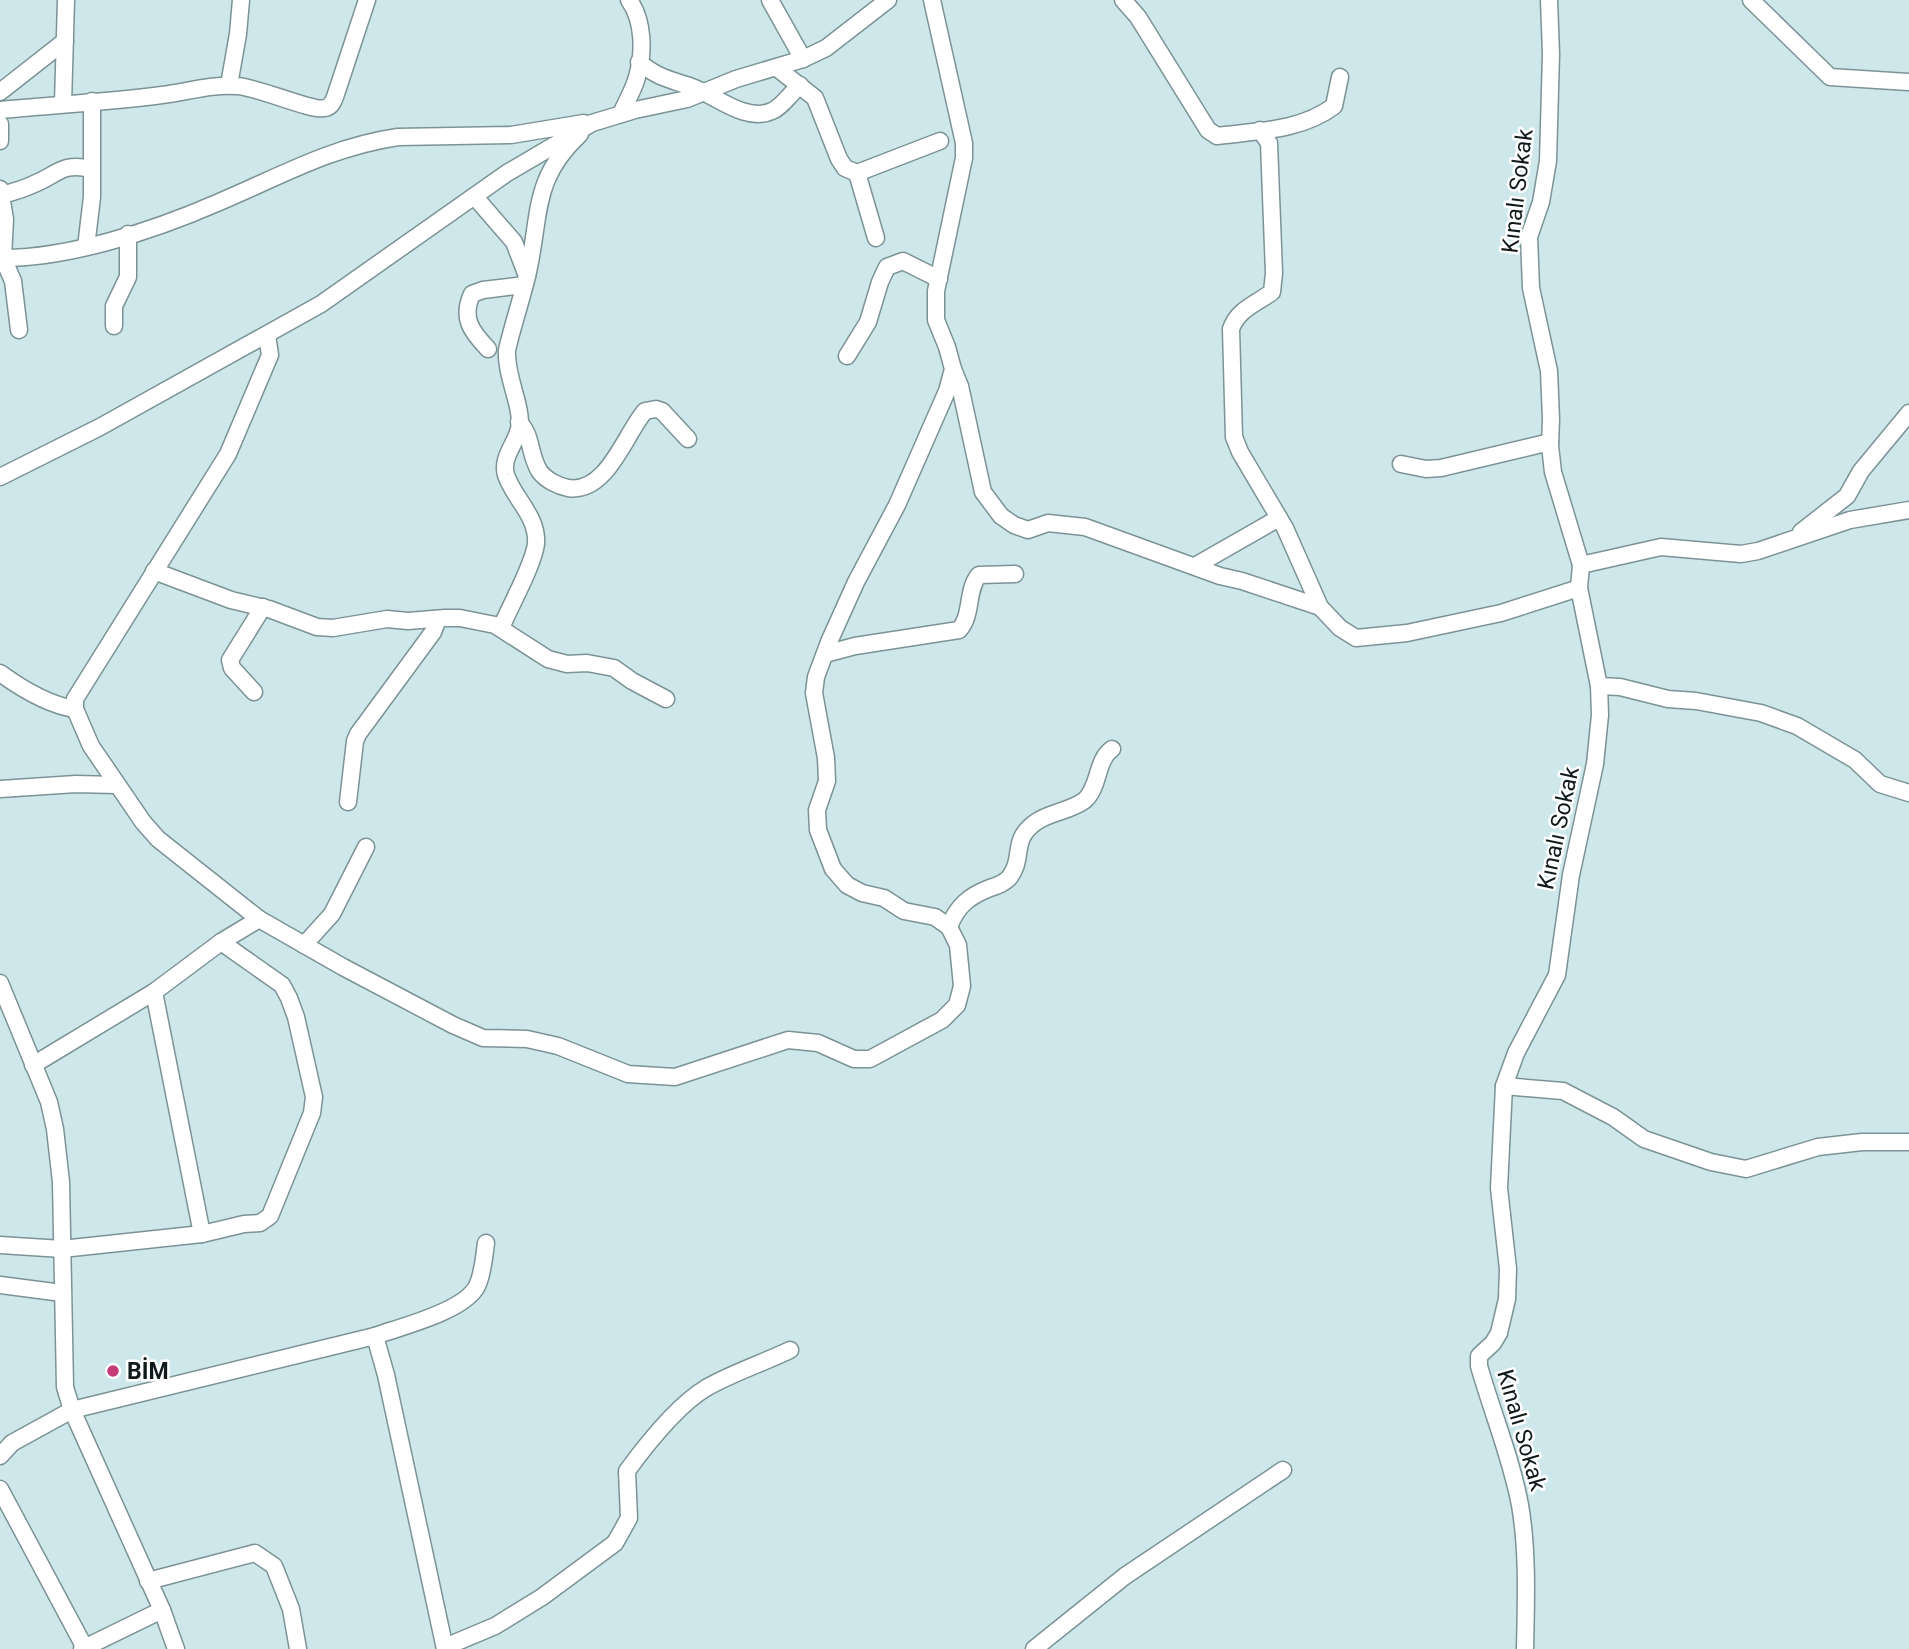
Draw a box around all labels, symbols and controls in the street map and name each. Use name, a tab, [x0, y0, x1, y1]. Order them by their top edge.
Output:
street label: Kınalı Sokak	[1496, 127, 1539, 255]
street label: Kınalı Sokak	[1532, 764, 1585, 892]
place label: BİM	[127, 1357, 169, 1385]
marker: BİM	[105, 1363, 121, 1379]
street label: Kınalı Sokak	[1491, 1366, 1552, 1494]

